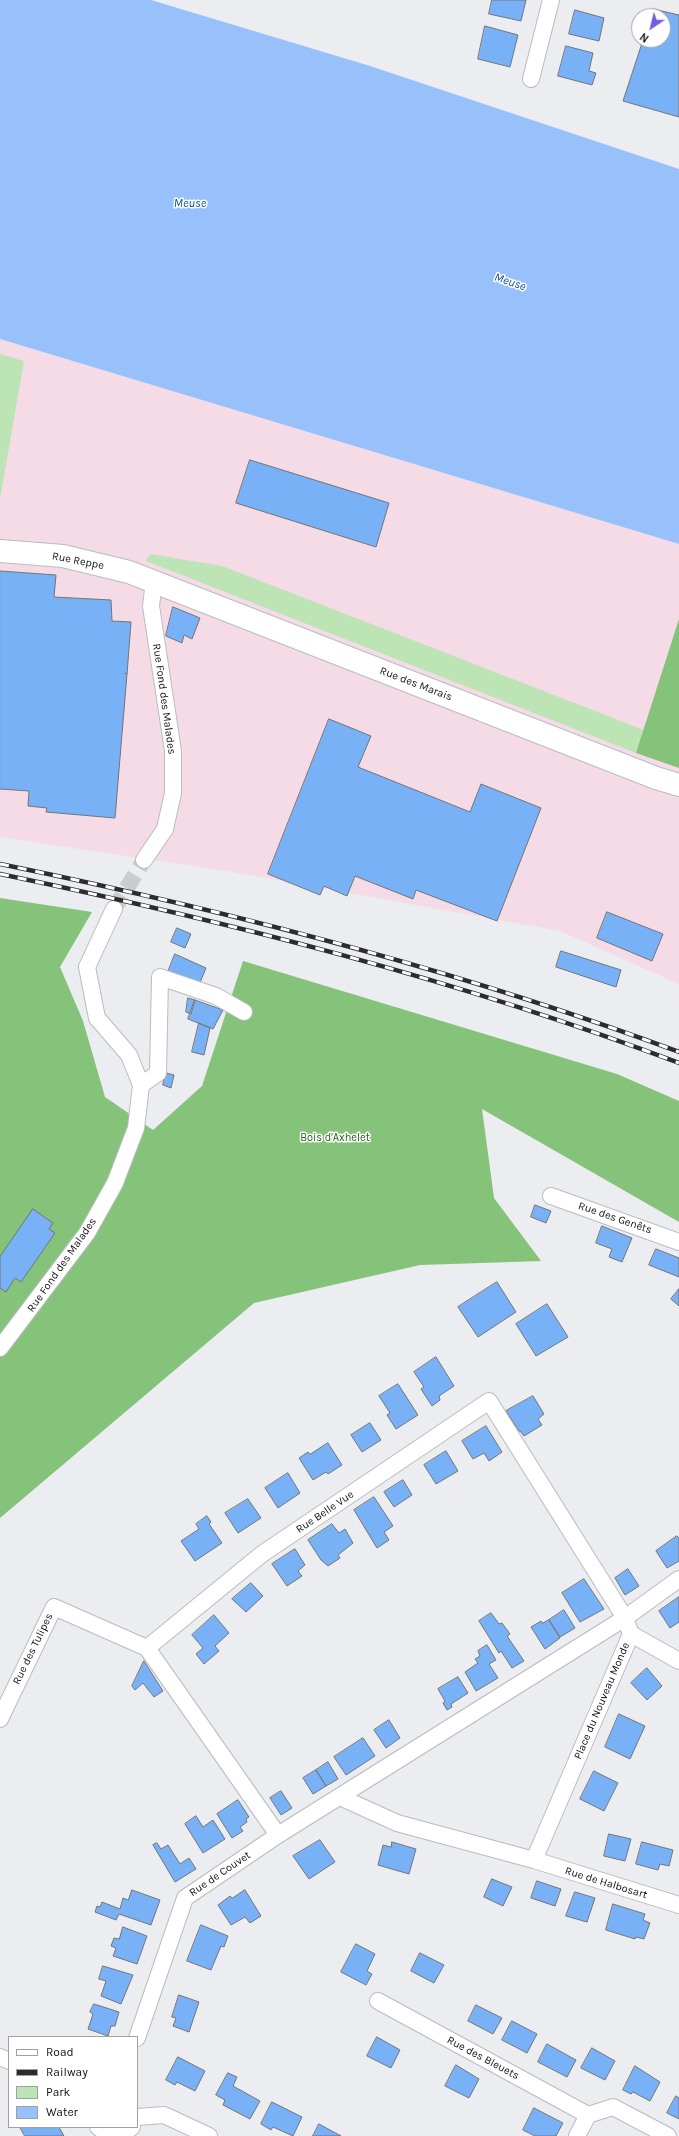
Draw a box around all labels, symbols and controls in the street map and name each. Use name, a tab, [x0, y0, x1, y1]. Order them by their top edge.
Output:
north arrow	[631, 8, 671, 48]
text: N	[637, 30, 651, 45]
water label: Meuse	[174, 197, 206, 211]
water label: Meuse	[492, 270, 528, 294]
street label: Rue Reppe	[51, 550, 105, 572]
street label: Rue Fond des Malades	[150, 643, 178, 755]
street label: Rue des Marais	[378, 664, 454, 704]
park label: Bois d'Axhelet	[300, 1131, 370, 1145]
street label: Rue des Genêts	[576, 1199, 654, 1237]
street label: Rue Fond des Malades	[24, 1215, 100, 1315]
street label: Rue Belle Vue	[294, 1488, 356, 1536]
street label: Rue des Tulipes	[10, 1611, 56, 1687]
street label: Place du Nouveau Monde	[571, 1641, 633, 1761]
street label: Rue de Couvet	[187, 1849, 253, 1899]
street label: Rue de Halbosart	[563, 1864, 649, 1902]
street label: Rue des Bleuets	[445, 2033, 521, 2083]
legend	[8, 2036, 138, 2128]
text: Road	[46, 2045, 74, 2059]
text: Railway	[46, 2065, 88, 2079]
text: Park	[46, 2085, 70, 2099]
text: Water	[46, 2105, 78, 2119]

